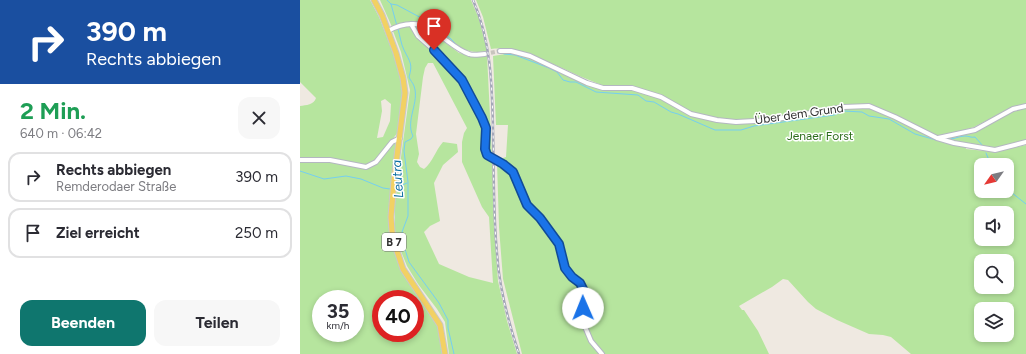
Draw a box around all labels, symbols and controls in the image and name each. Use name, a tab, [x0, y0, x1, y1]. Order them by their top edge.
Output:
pin	[417, 9, 451, 50]
text: 390 m	[86, 14, 167, 48]
icon: arrive	[423, 15, 445, 37]
icon: right	[20, 16, 72, 68]
text: Rechts abbiegen	[86, 48, 221, 70]
text: 2 Min.	[20, 96, 86, 125]
button: close	[238, 97, 280, 139]
street label: Über dem Grund	[754, 101, 844, 127]
text: 640 m · 06:42	[20, 126, 102, 141]
park label: Jenaer Forst	[787, 129, 854, 143]
north arrow	[974, 158, 1014, 198]
map controls	[974, 158, 1014, 342]
water label: Leutra	[389, 159, 406, 199]
text: Rechts abbiegen	[56, 161, 171, 179]
icon: right	[22, 166, 44, 188]
text: 390 m	[235, 168, 278, 186]
text: Remderodaer Straße	[56, 179, 176, 194]
button: sound	[974, 206, 1014, 246]
icon: arrive	[22, 222, 44, 244]
text: Ziel erreicht	[56, 224, 140, 242]
text: 250 m	[235, 224, 278, 242]
road number: B 7	[382, 233, 406, 251]
button: search	[974, 254, 1014, 294]
position arrow	[562, 287, 604, 329]
speed limit sign: 40	[372, 290, 424, 342]
text: 35	[327, 299, 349, 323]
button: Beenden	[20, 300, 146, 346]
button: Teilen	[154, 300, 280, 346]
button: layers	[974, 302, 1014, 342]
text: km/h	[327, 319, 349, 332]

